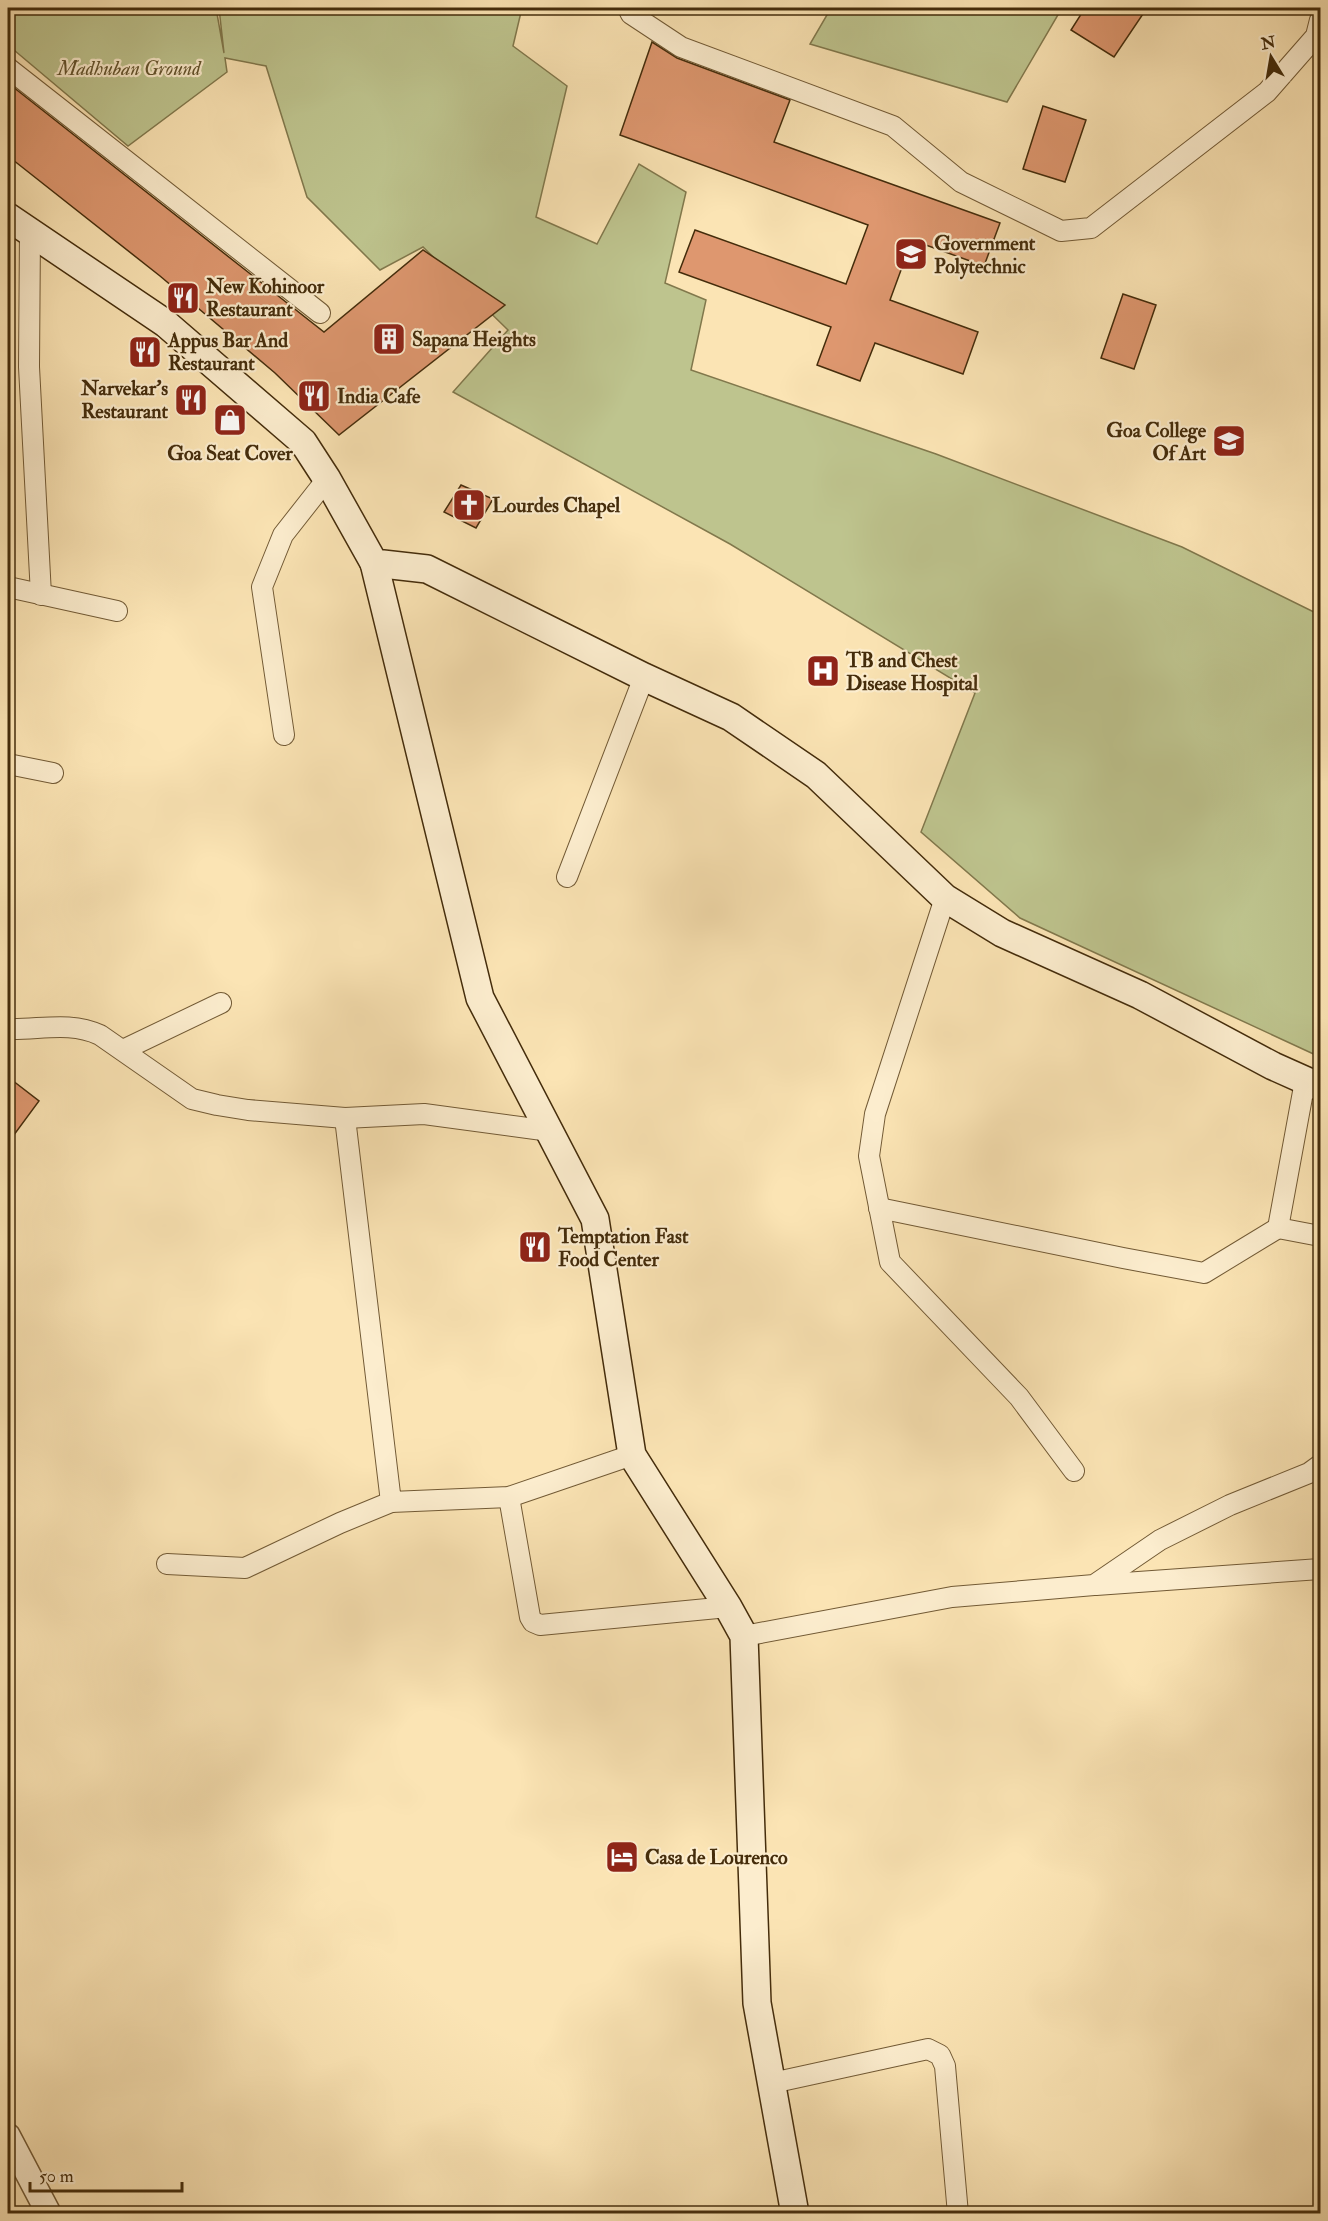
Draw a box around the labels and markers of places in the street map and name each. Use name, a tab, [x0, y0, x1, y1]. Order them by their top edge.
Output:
place label: Government Polytechnic	[934, 231, 1036, 280]
school or university icon: Government Polytechnic	[893, 236, 929, 272]
place label: New Kohinoor Restaurant	[205, 274, 325, 322]
restaurant icon: New Kohinoor Restaurant	[165, 280, 201, 316]
building icon: Sapana Heights	[371, 321, 407, 357]
place label: Sapana Heights	[412, 327, 536, 353]
place label: Appus Bar And Restaurant	[167, 328, 288, 376]
restaurant icon: Appus Bar And Restaurant	[127, 334, 163, 370]
place label: Narvekar's Restaurant	[80, 376, 169, 424]
restaurant icon: India Cafe	[296, 378, 332, 414]
restaurant icon: Narvekar's Restaurant	[173, 382, 209, 418]
place label: India Cafe	[337, 384, 421, 409]
shop icon: Goa Seat Cover	[212, 402, 248, 438]
place label: Goa College Of Art	[1106, 418, 1207, 466]
school or university icon: Goa College Of Art	[1211, 423, 1247, 459]
place label: Goa Seat Cover	[167, 441, 293, 466]
church icon: Lourdes Chapel	[451, 487, 487, 523]
place label: Lourdes Chapel	[492, 493, 621, 519]
place label: TB and Chest Disease Hospital	[845, 648, 979, 697]
hospital icon: TB and Chest Disease Hospital	[805, 653, 841, 689]
place label: Temptation Fast Food Center	[557, 1224, 689, 1272]
restaurant icon: Temptation Fast Food Center	[517, 1229, 553, 1265]
hotel icon: Casa de Lourenco	[604, 1839, 640, 1875]
place label: Casa de Lourenco	[645, 1845, 788, 1870]

